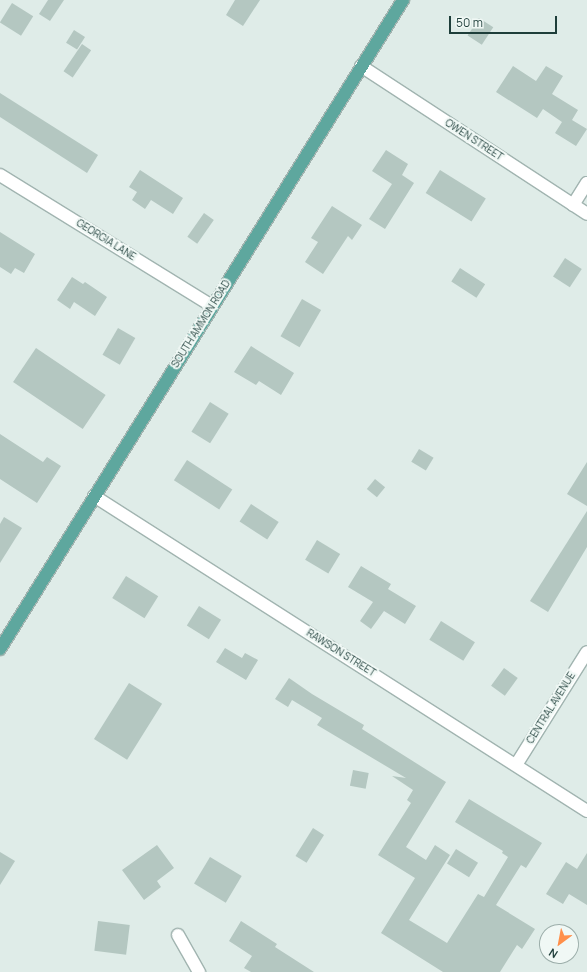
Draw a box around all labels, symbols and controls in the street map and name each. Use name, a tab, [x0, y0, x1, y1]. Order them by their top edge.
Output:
scale bar	[451, 8, 559, 34]
text: 50 m	[456, 14, 483, 31]
street label: OWEN STREET	[443, 117, 505, 163]
street label: GEORGIA LANE	[74, 217, 138, 263]
street label: SOUTH AMMON ROAD	[169, 278, 233, 370]
street label: RAWSON STREET	[304, 627, 378, 679]
street label: CENTRAL AVENUE	[524, 670, 578, 746]
north arrow	[539, 924, 579, 964]
text: N	[546, 945, 560, 962]

